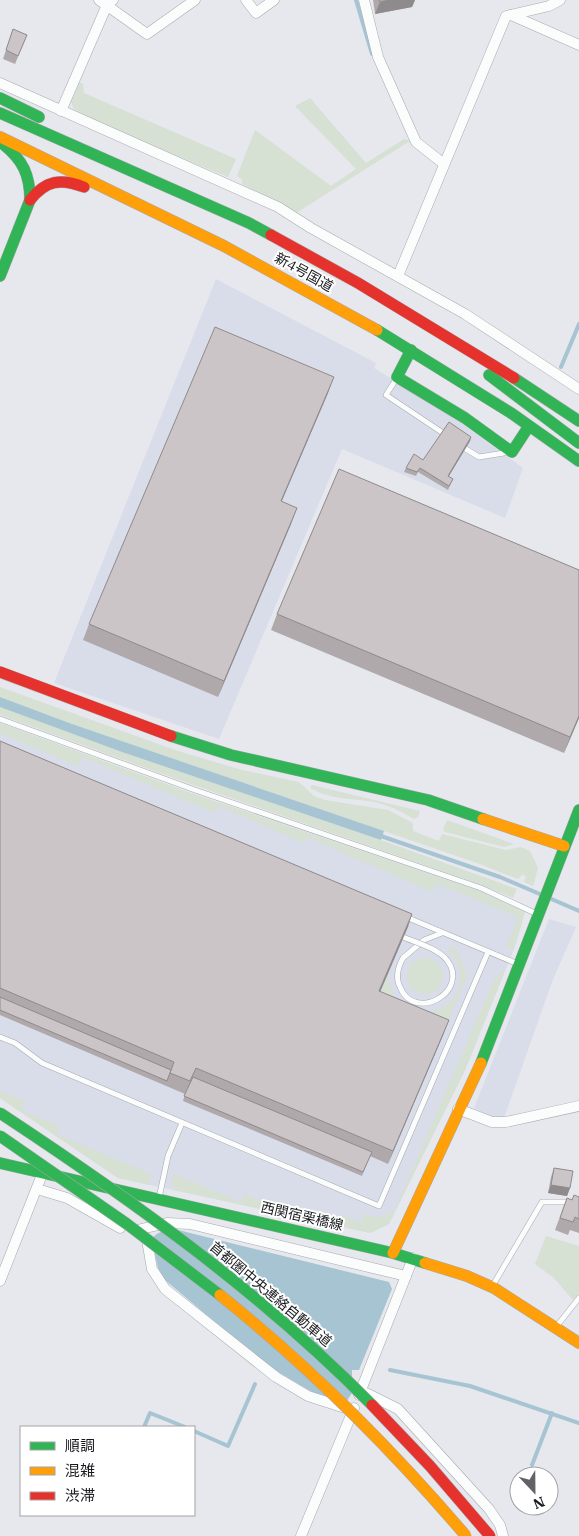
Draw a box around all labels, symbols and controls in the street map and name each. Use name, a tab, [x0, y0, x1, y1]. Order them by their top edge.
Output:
street label: 新4号国道	[271, 249, 337, 295]
street label: 西関宿栗橋線	[259, 1198, 345, 1234]
street label: 首都圏中央連絡自動車道	[206, 1238, 336, 1350]
legend	[20, 1426, 195, 1516]
text: 順調	[65, 1436, 95, 1455]
text: 混雑	[65, 1461, 95, 1480]
north arrow	[509, 1466, 559, 1516]
text: 渋滞	[65, 1486, 95, 1505]
text: N	[530, 1493, 547, 1513]

